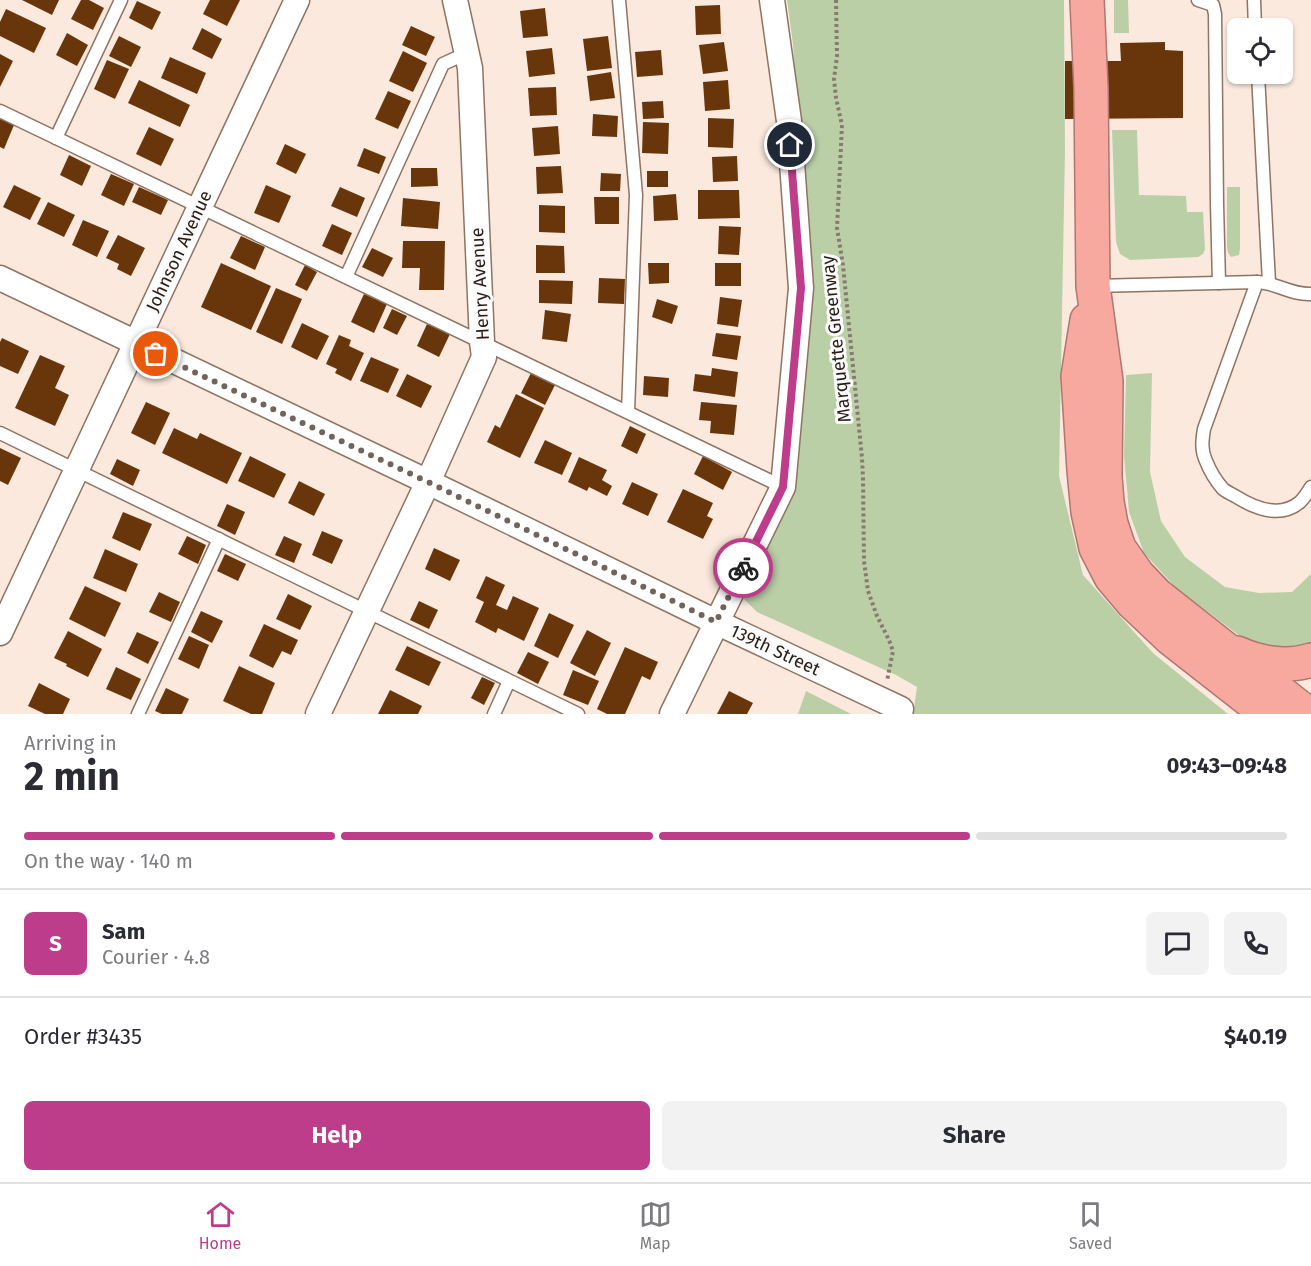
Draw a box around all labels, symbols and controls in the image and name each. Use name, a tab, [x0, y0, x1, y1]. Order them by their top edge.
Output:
map controls	[1227, 18, 1293, 84]
button: locate	[1227, 18, 1293, 84]
pin	[764, 119, 815, 170]
icon: home	[773, 128, 806, 161]
street label: Johnson Avenue	[141, 187, 217, 315]
street label: Henry Avenue	[466, 227, 494, 341]
street label: Marquette Greenway	[816, 254, 856, 423]
pin	[130, 328, 181, 379]
icon: bag	[139, 337, 172, 370]
courier	[713, 538, 773, 598]
icon: bike	[727, 552, 760, 585]
street label: 139th Street	[727, 620, 824, 681]
text: Arriving in	[24, 731, 117, 755]
text: 09:43–09:48	[1167, 752, 1287, 779]
text: 2 min	[24, 754, 120, 800]
text: On the way · 140 m	[24, 849, 193, 873]
button: chat	[1146, 912, 1209, 975]
button: phone	[1224, 912, 1287, 975]
text: Sam	[102, 918, 145, 945]
text: S	[49, 930, 62, 957]
text: Courier · 4.8	[102, 945, 210, 969]
text: Order #3435	[24, 1023, 142, 1050]
text: $40.19	[1224, 1023, 1287, 1050]
button: Help	[24, 1101, 650, 1170]
button: Share	[662, 1101, 1287, 1170]
tab: Home	[199, 1198, 241, 1253]
tab: Map	[639, 1198, 672, 1253]
tab: Saved	[1069, 1198, 1112, 1253]

